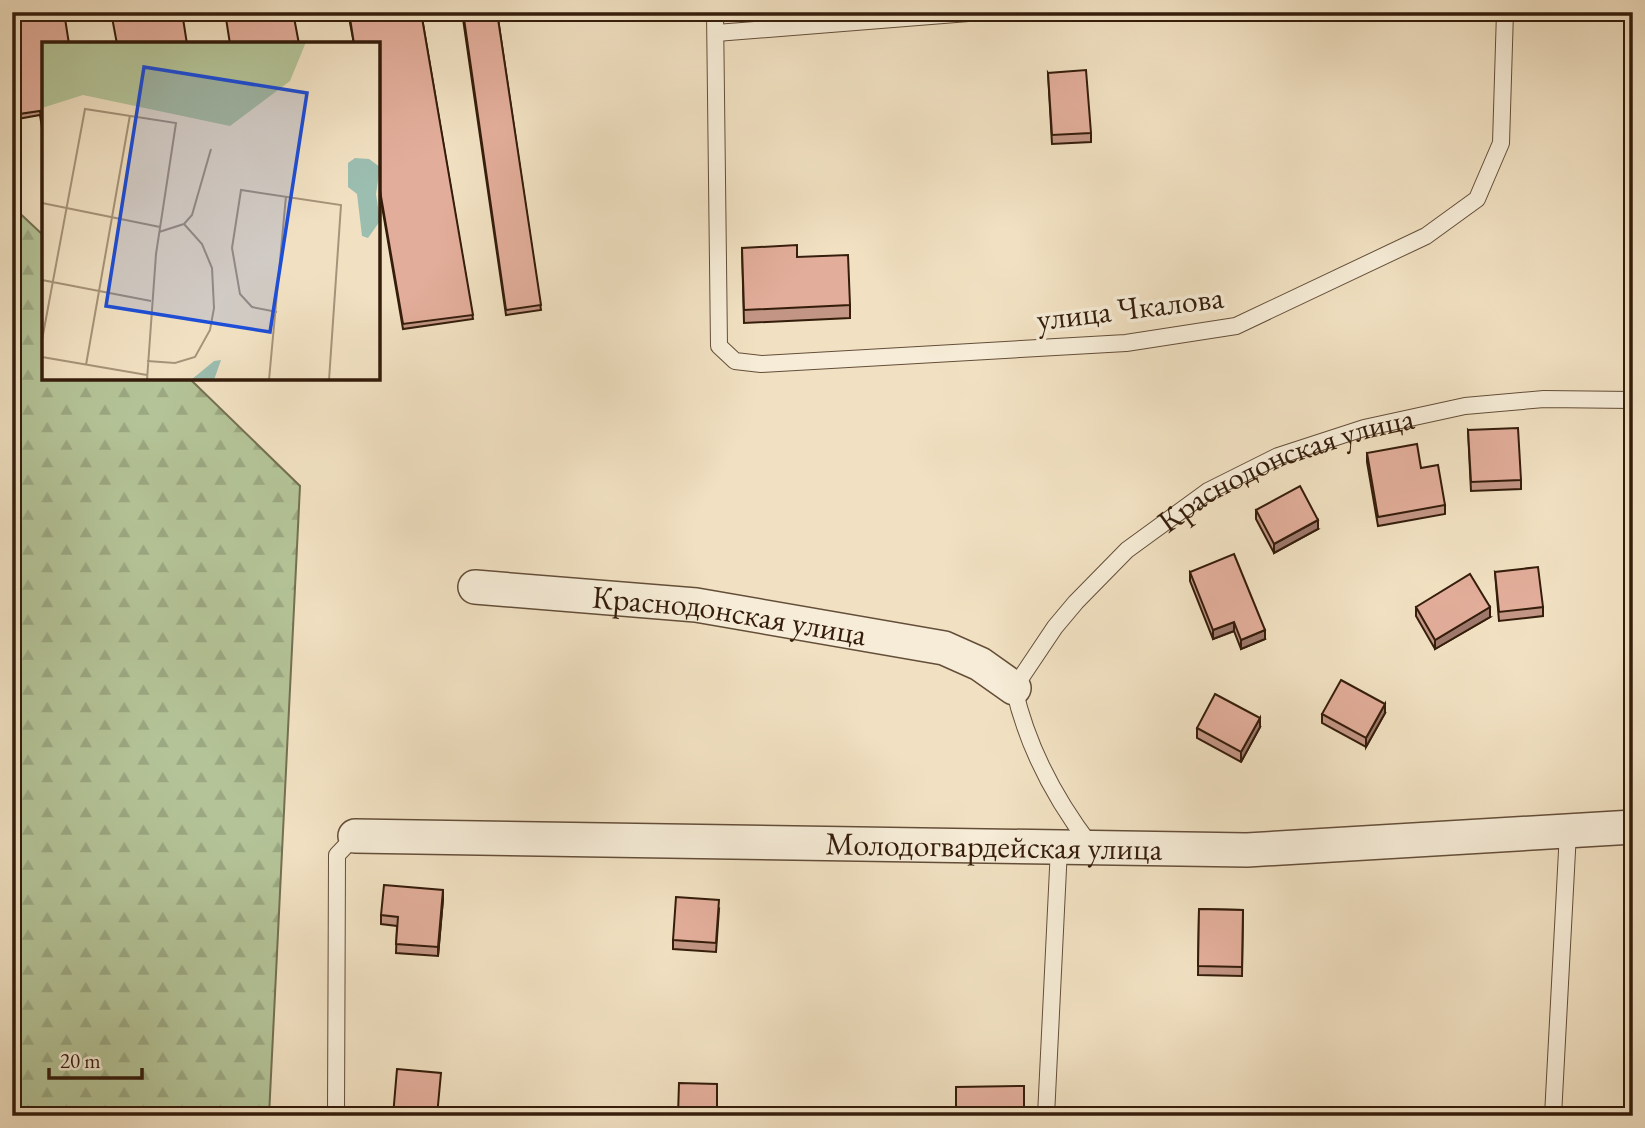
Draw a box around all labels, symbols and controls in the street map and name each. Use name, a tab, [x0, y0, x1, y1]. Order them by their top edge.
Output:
inset map	[42, 42, 380, 380]
street label: улица Чкалова	[1034, 276, 1226, 340]
street label: Краснодонская улица	[1149, 397, 1418, 542]
street label: Краснодонская улица	[590, 576, 870, 655]
street label: Молодогвардейская улица	[825, 822, 1163, 870]
scale bar	[49, 1037, 142, 1081]
text: 20 m	[60, 1047, 101, 1074]

